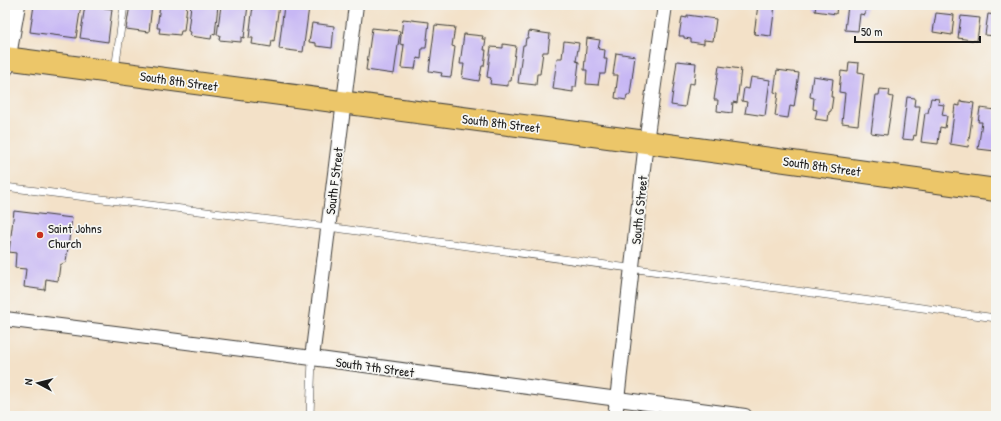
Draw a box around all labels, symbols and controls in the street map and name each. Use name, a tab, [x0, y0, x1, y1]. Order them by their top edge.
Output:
scale bar	[855, 18, 980, 44]
text: 50 m	[861, 23, 882, 40]
street label: South 8th Street	[139, 67, 219, 95]
street label: South 8th Street	[461, 109, 541, 137]
street label: South F Street	[321, 146, 347, 216]
street label: South 8th Street	[782, 152, 862, 180]
street label: South G Street	[626, 174, 652, 245]
place label: Saint Johns Church	[48, 219, 102, 252]
marker: Saint Johns Church	[35, 230, 45, 240]
street label: South 7th Street	[335, 353, 416, 381]
north arrow	[18, 363, 58, 403]
text: N	[21, 378, 35, 386]

